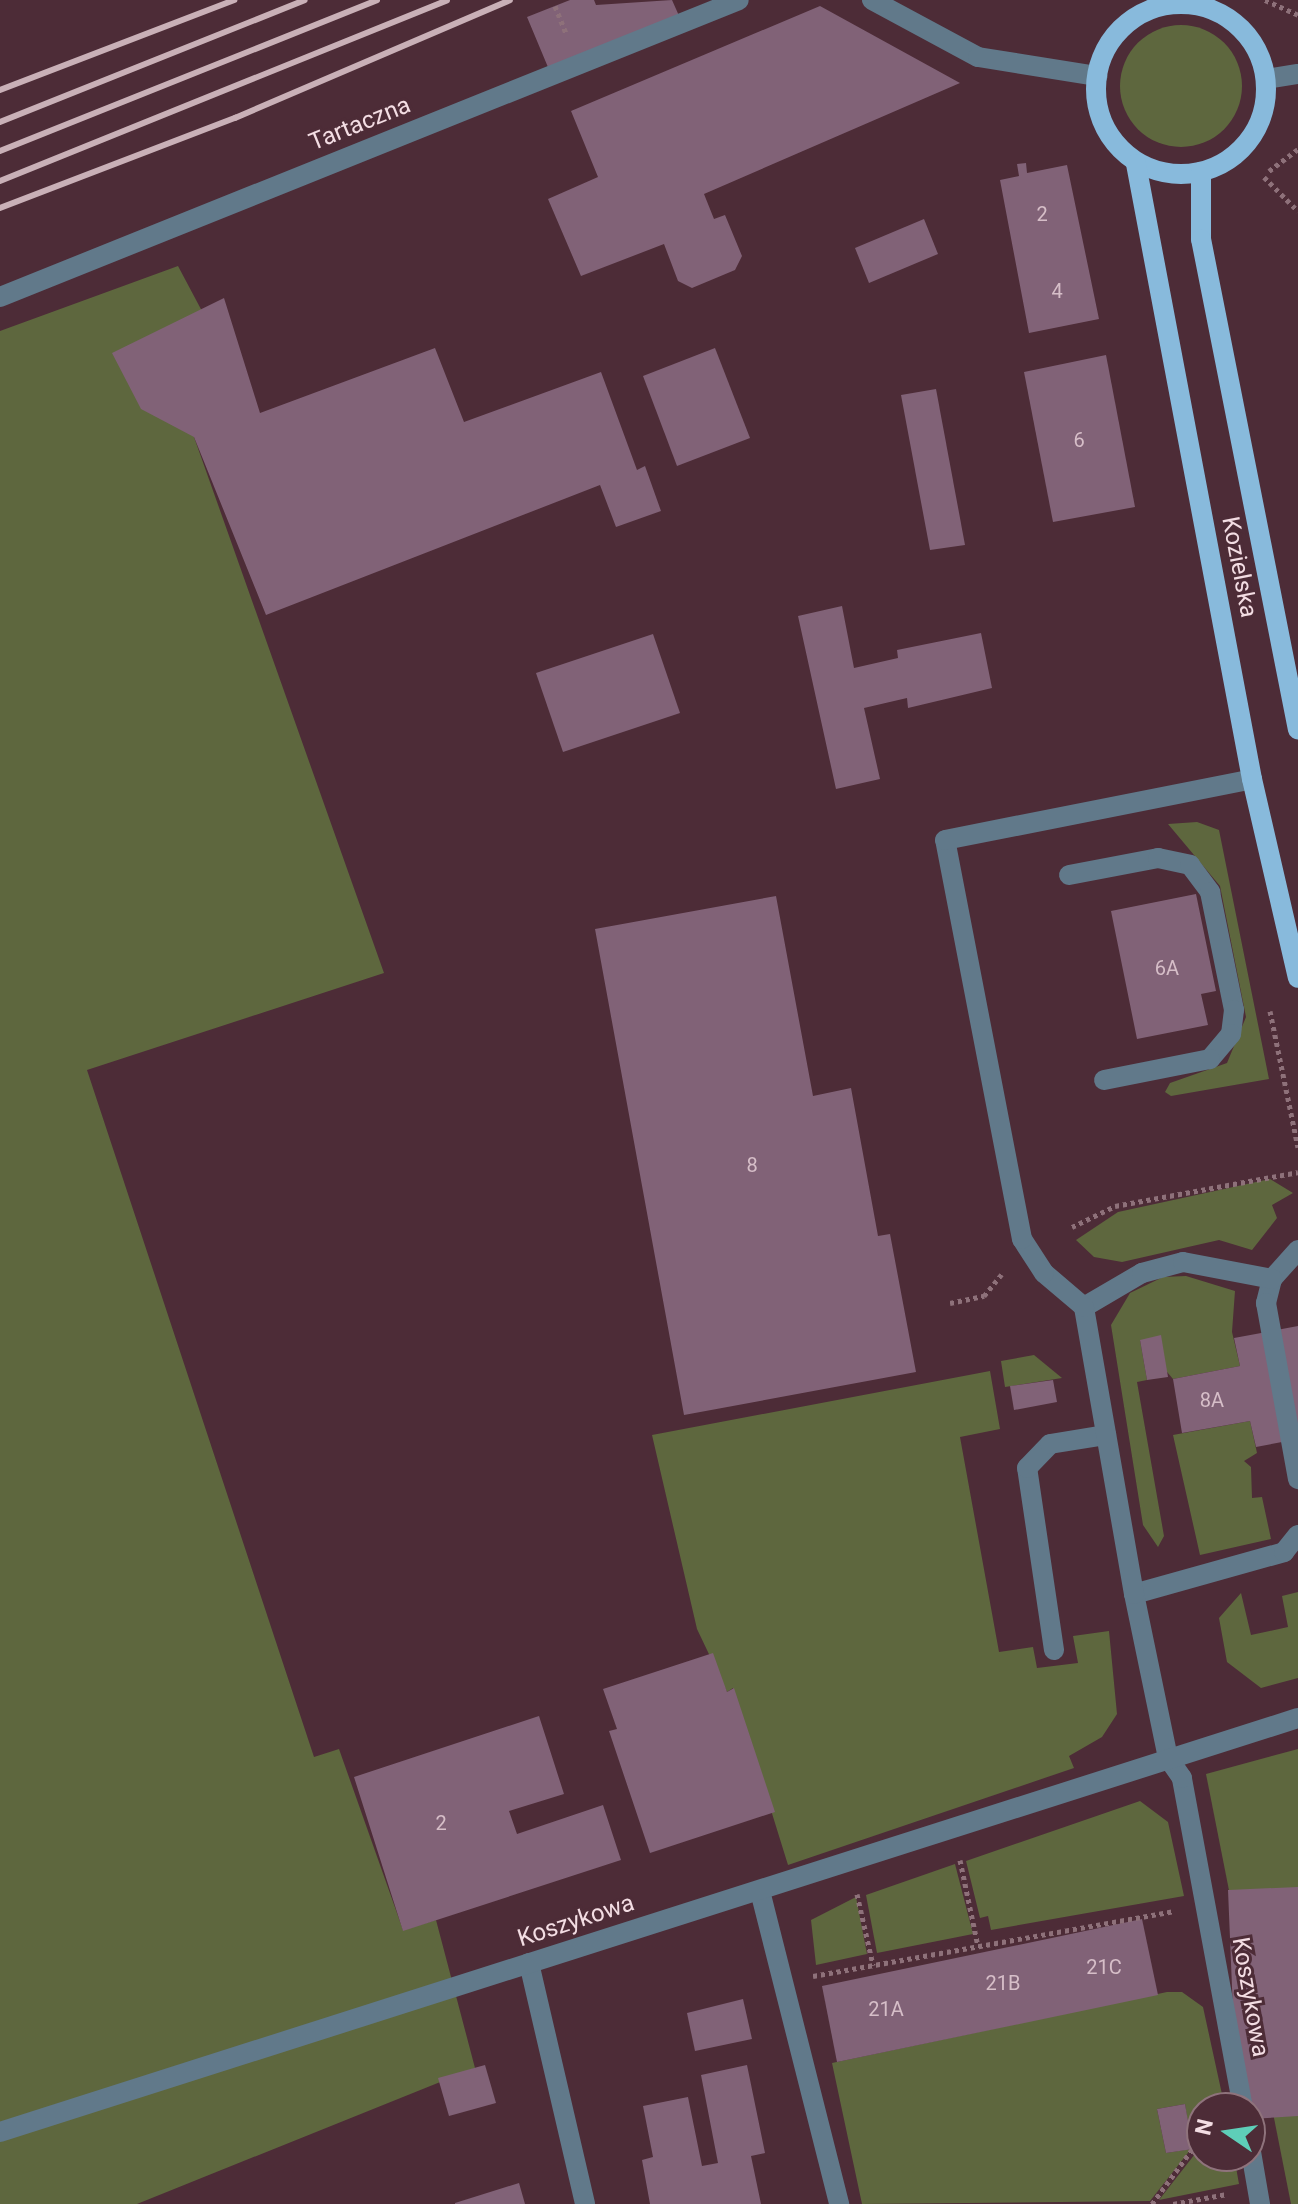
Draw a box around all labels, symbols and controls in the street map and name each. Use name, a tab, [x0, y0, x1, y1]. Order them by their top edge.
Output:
street label: Tartaczna	[305, 91, 415, 157]
house number: 2	[1036, 202, 1048, 226]
house number: 4	[1051, 279, 1063, 303]
house number: 6	[1073, 428, 1085, 452]
street label: Kozielska	[1215, 514, 1263, 620]
house number: 6A	[1155, 956, 1179, 980]
house number: 8	[746, 1153, 758, 1177]
house number: 8A	[1200, 1388, 1224, 1412]
house number: 2	[435, 1811, 447, 1835]
street label: Koszykowa	[514, 1889, 638, 1953]
street label: Koszykowa	[1225, 1935, 1275, 2059]
house number: 21C	[1086, 1955, 1122, 1979]
house number: 21B	[986, 1971, 1020, 1995]
house number: 21A	[868, 1997, 904, 2021]
north arrow	[1186, 2092, 1266, 2172]
text: N	[1190, 2117, 1218, 2137]

